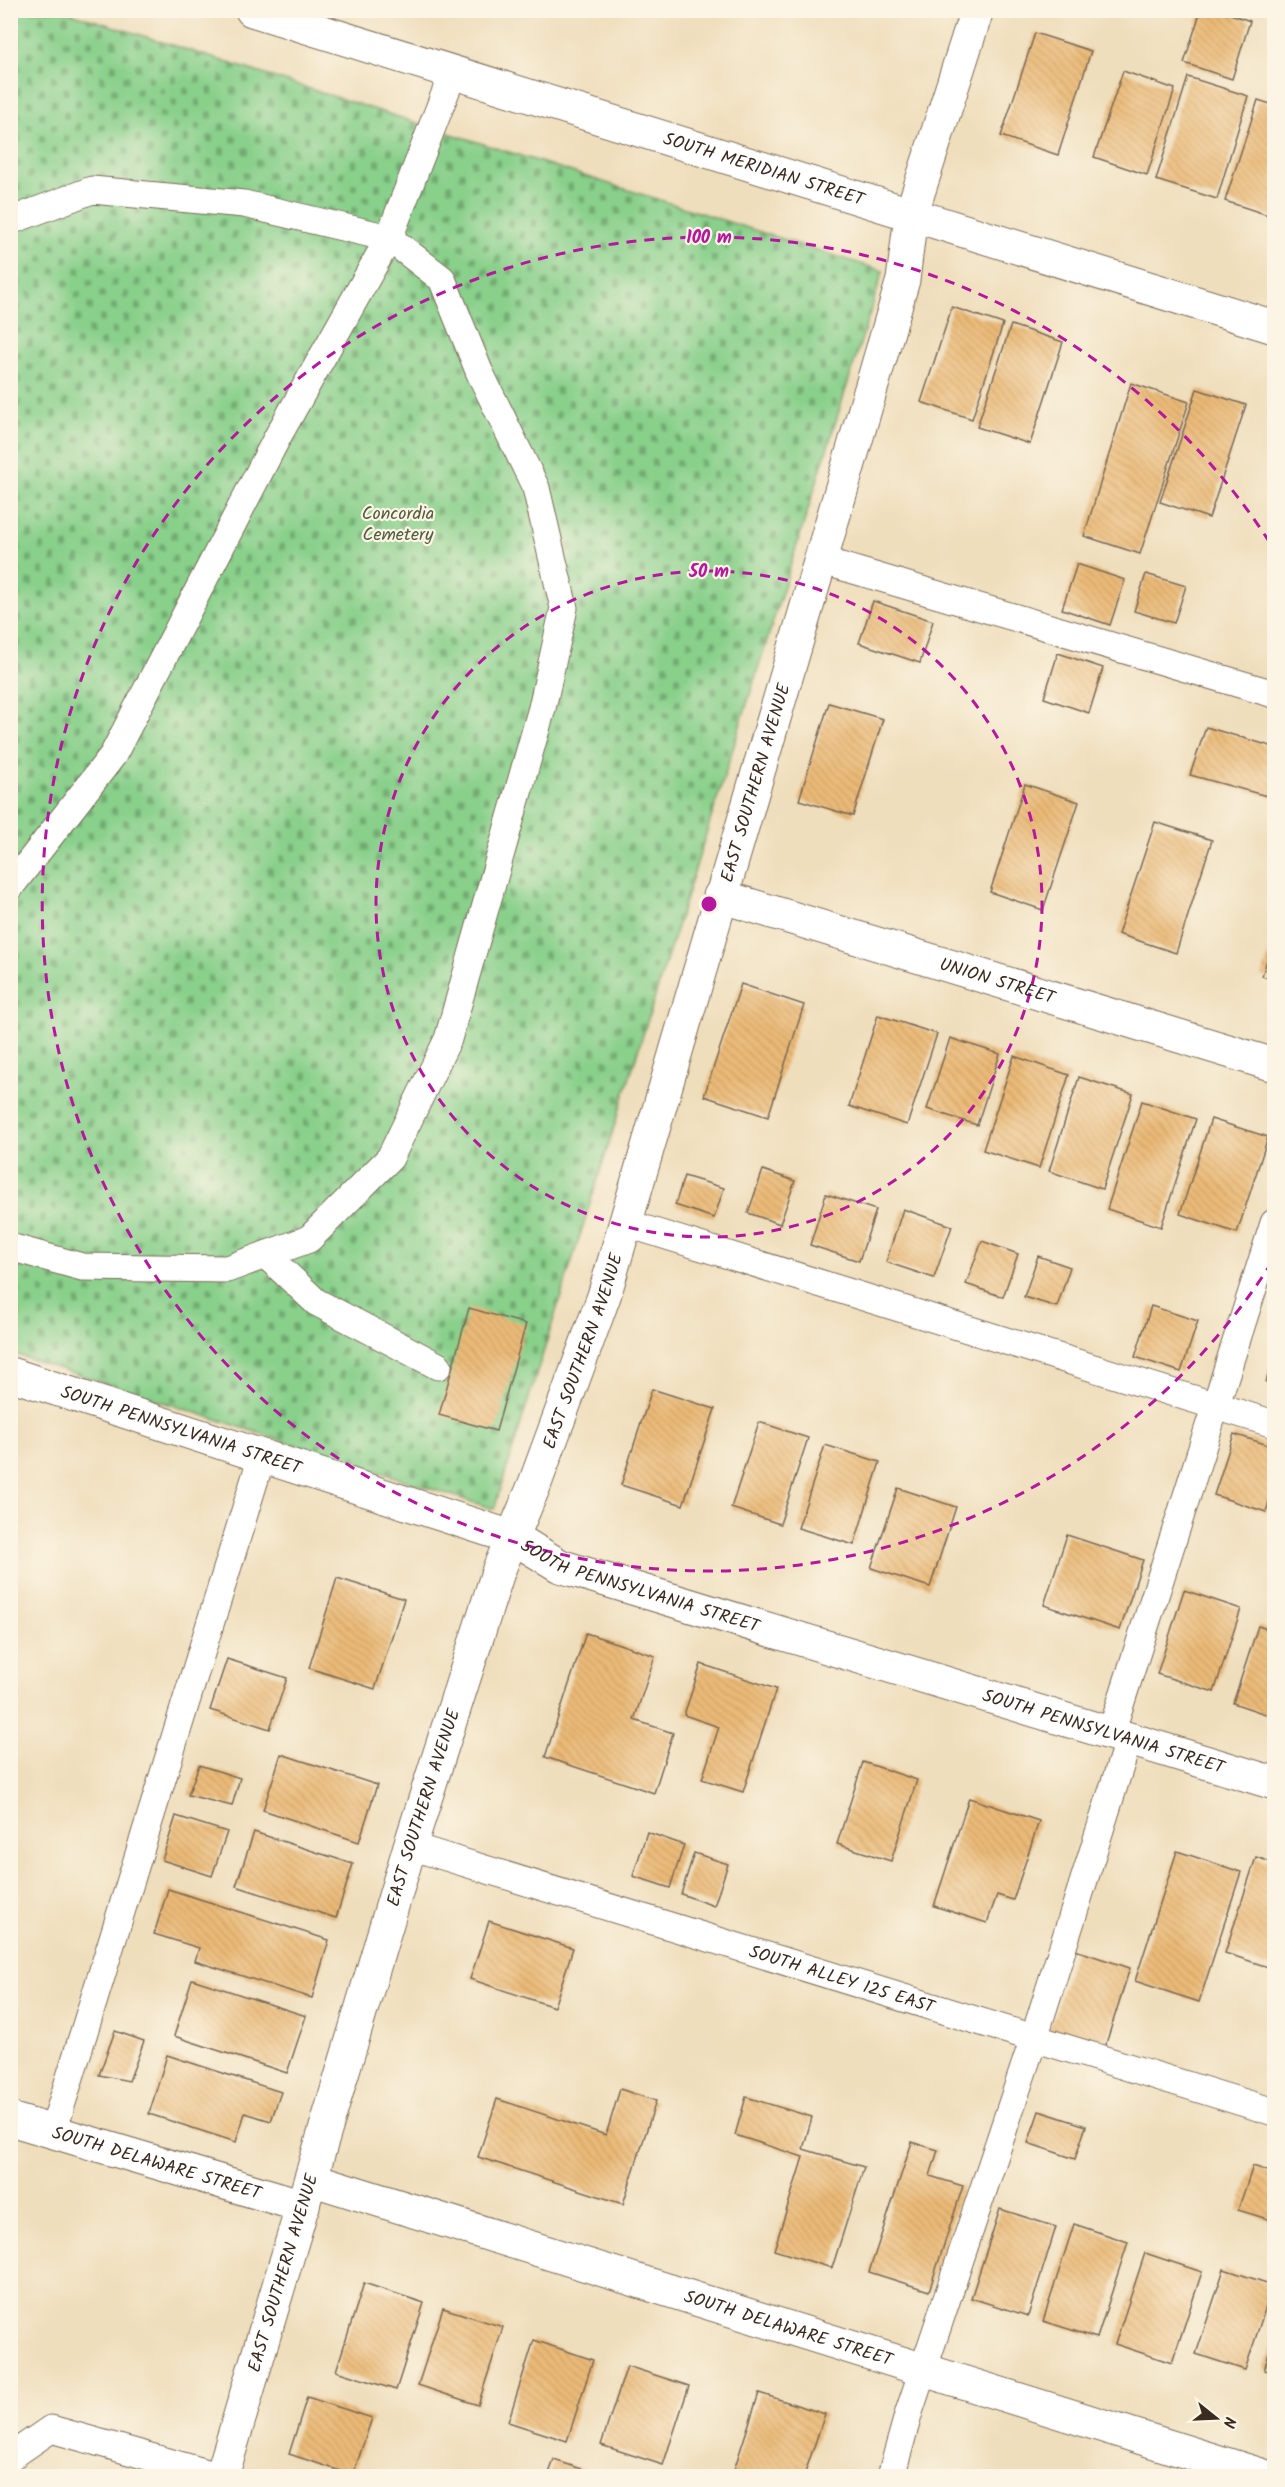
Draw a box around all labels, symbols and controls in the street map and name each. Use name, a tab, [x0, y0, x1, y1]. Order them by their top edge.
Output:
street label: SOUTH MERIDIAN STREET	[659, 125, 869, 215]
text: 100 m	[686, 224, 732, 253]
park label: Concordia Cemetery	[362, 500, 434, 550]
text: 50 m	[688, 558, 729, 587]
street label: EAST SOUTHERN AVENUE	[714, 680, 800, 886]
centre of rings	[699, 894, 719, 914]
street label: UNION STREET	[936, 951, 1060, 1014]
street label: EAST SOUTHERN AVENUE	[536, 1250, 632, 1453]
street label: SOUTH PENNSYLVANIA STREET	[57, 1378, 306, 1484]
street label: SOUTH PENNSYLVANIA STREET	[514, 1532, 764, 1642]
street label: SOUTH PENNSYLVANIA STREET	[979, 1682, 1229, 1783]
street label: EAST SOUTHERN AVENUE	[380, 1705, 469, 1910]
street label: SOUTH ALLEY 125 EAST	[745, 1938, 939, 2023]
street label: SOUTH DELAWARE STREET	[48, 2119, 266, 2209]
street label: EAST SOUTHERN AVENUE	[241, 2170, 328, 2376]
street label: SOUTH DELAWARE STREET	[680, 2283, 897, 2376]
north arrow	[1186, 2388, 1246, 2448]
text: N	[1215, 2414, 1242, 2431]

